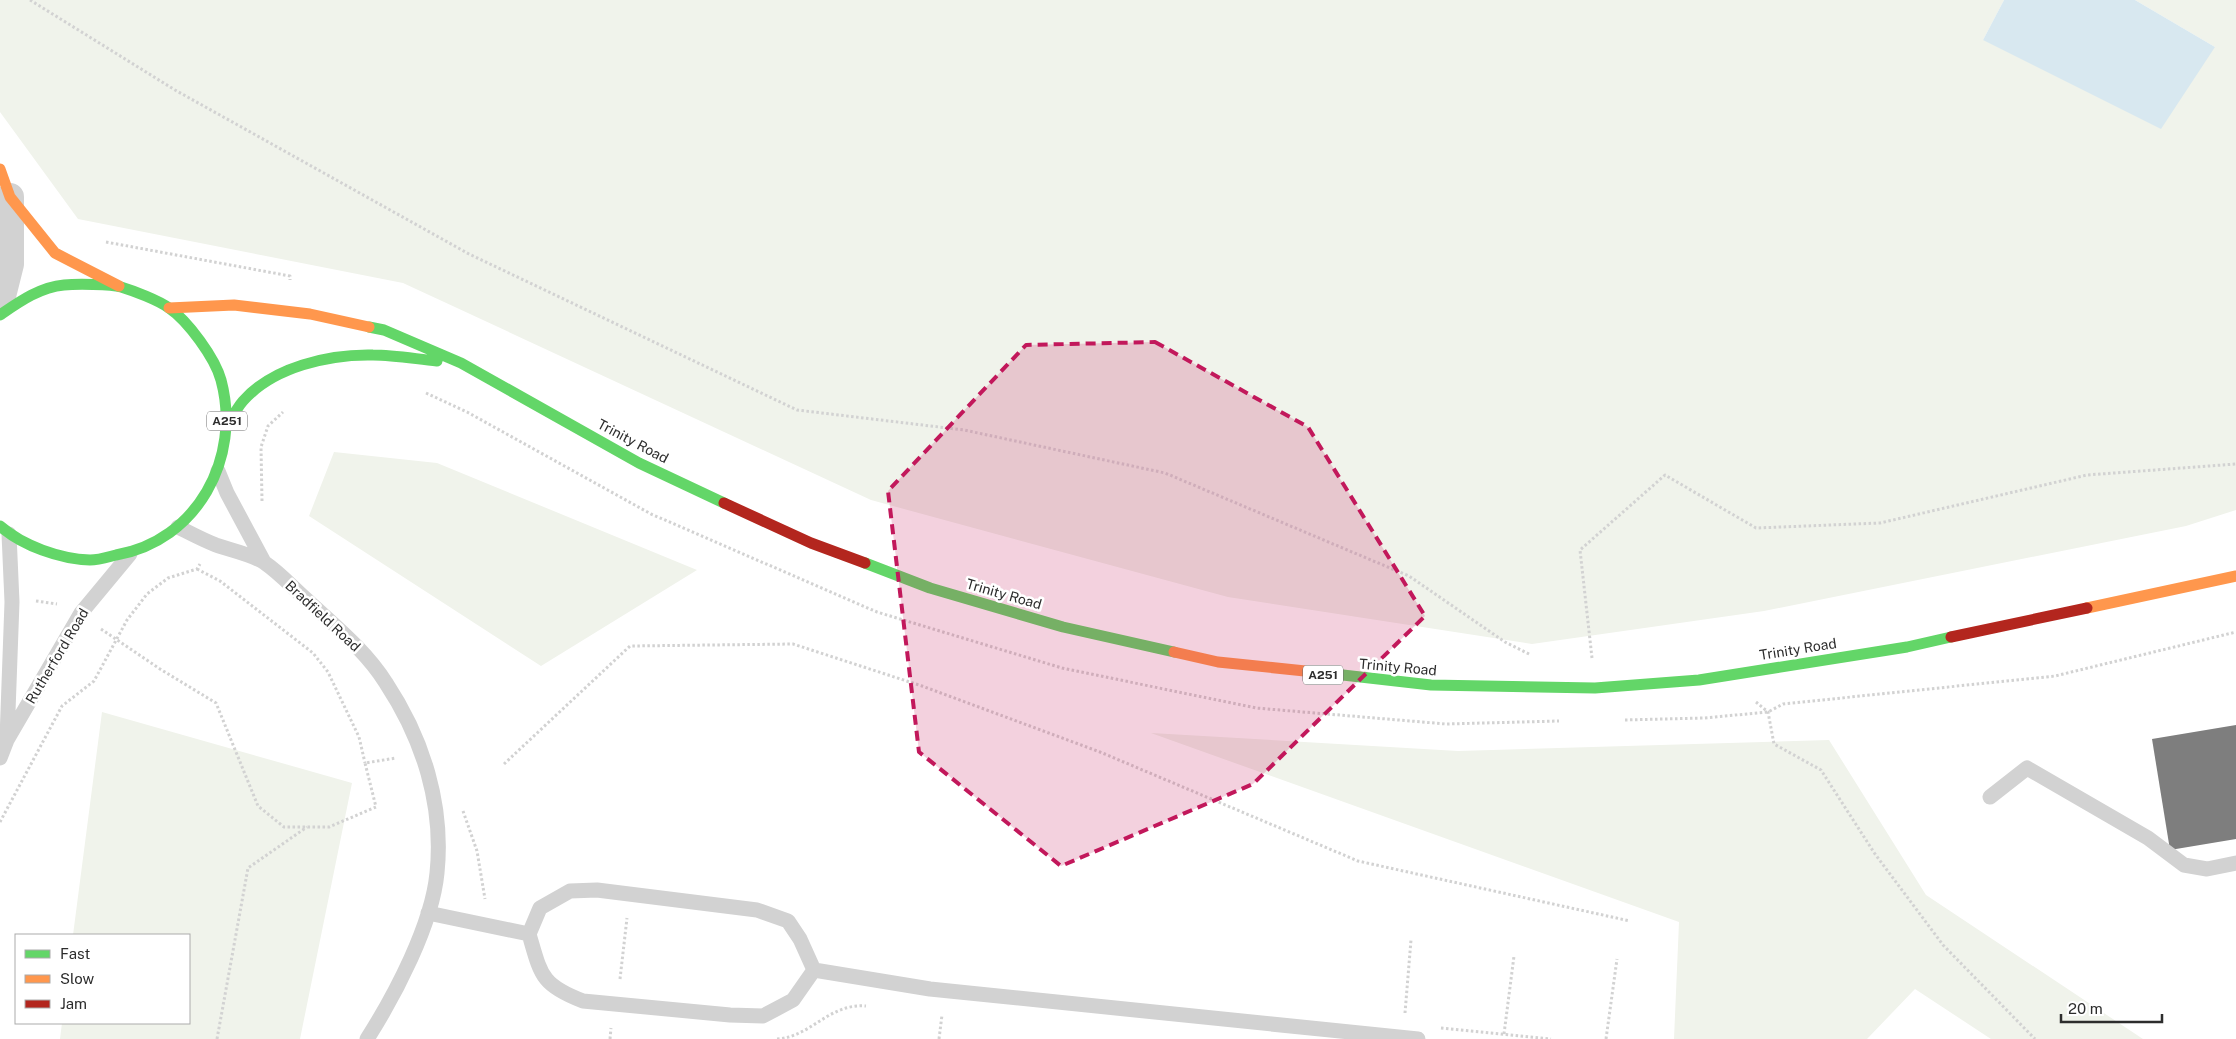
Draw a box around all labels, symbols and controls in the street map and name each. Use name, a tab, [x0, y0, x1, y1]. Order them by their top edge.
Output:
road number: A251	[207, 412, 247, 431]
street label: Trinity Road	[595, 416, 671, 466]
street label: Trinity Road	[964, 576, 1044, 612]
street label: Bradfield Road	[282, 577, 364, 655]
street label: Rutherford Road	[22, 606, 92, 706]
street label: Trinity Road	[1758, 635, 1838, 663]
street label: Trinity Road	[1359, 656, 1437, 678]
road number: A251	[1303, 666, 1343, 684]
legend	[15, 934, 190, 1024]
text: Fast	[60, 945, 90, 962]
text: Slow	[60, 970, 95, 987]
scale bar	[2061, 992, 2162, 1024]
text: Jam	[60, 995, 87, 1012]
text: 20 m	[2068, 1000, 2103, 1017]

